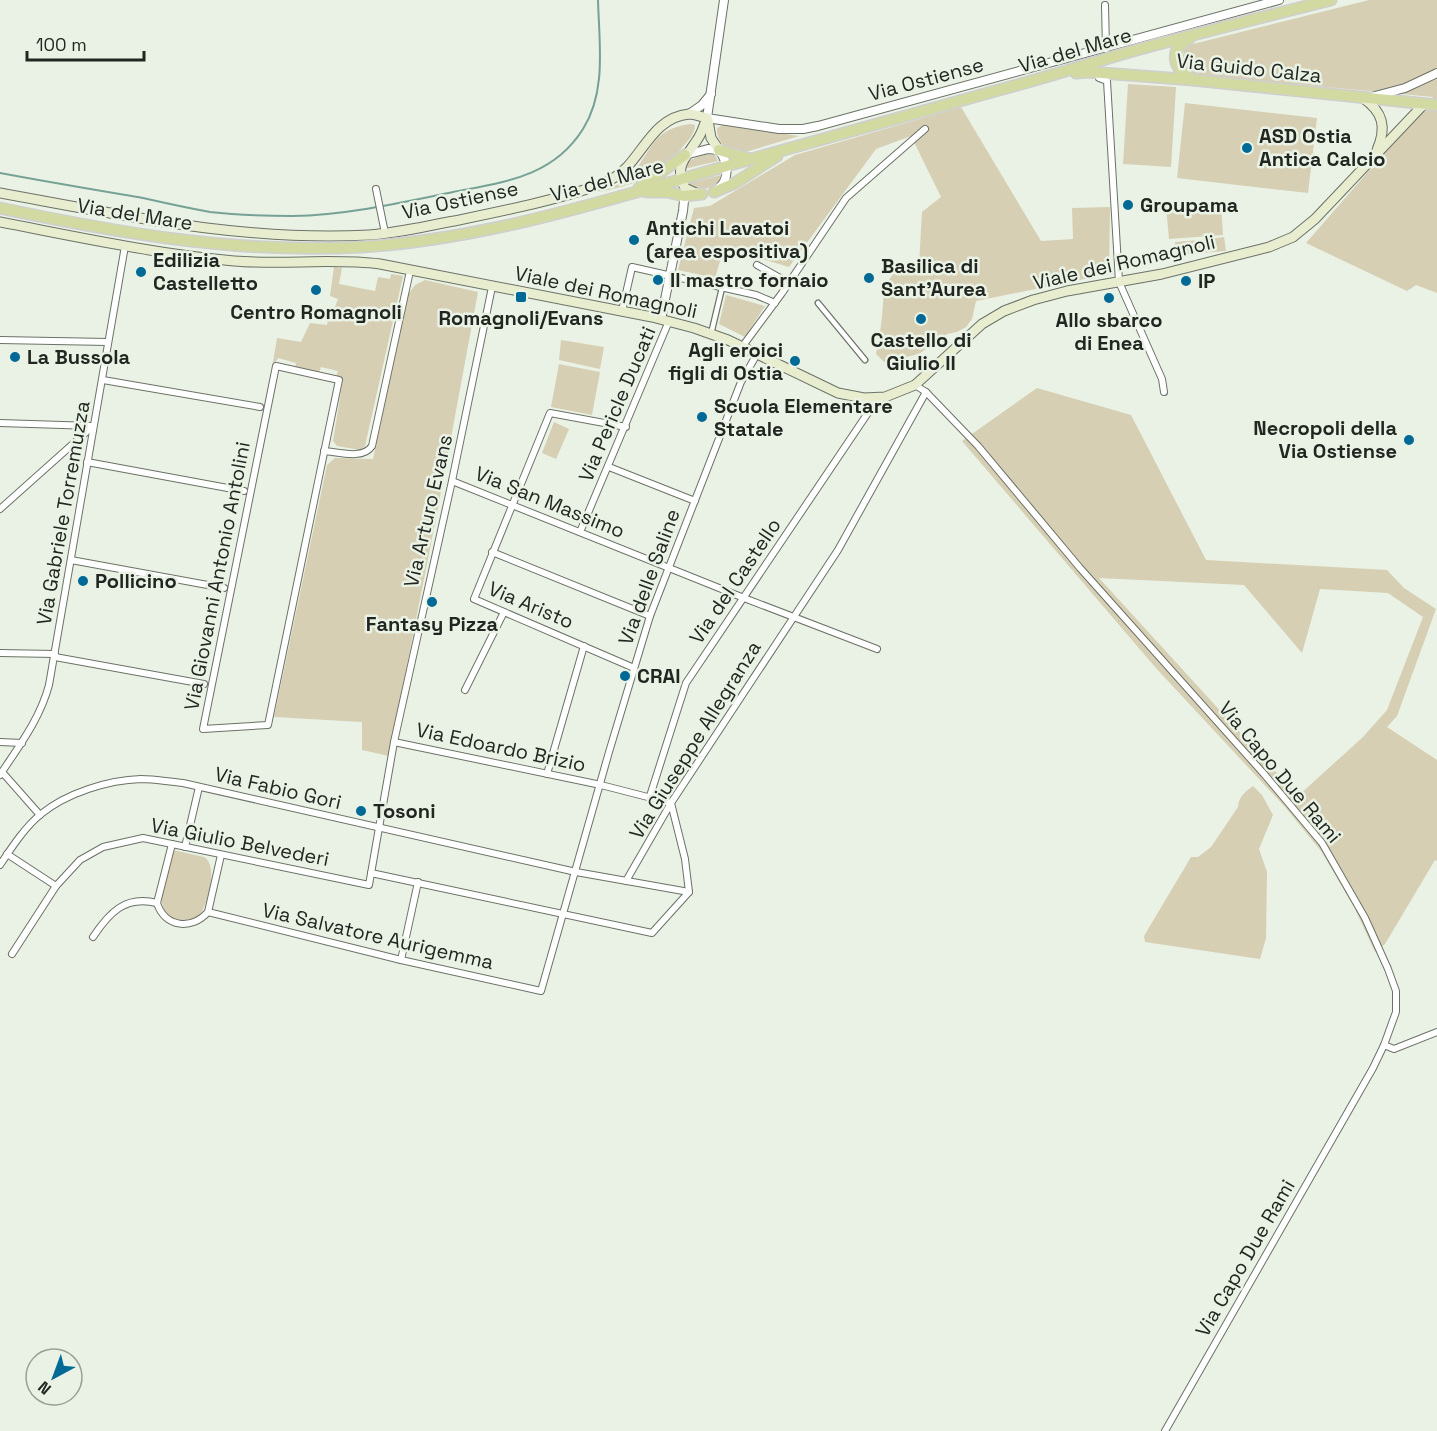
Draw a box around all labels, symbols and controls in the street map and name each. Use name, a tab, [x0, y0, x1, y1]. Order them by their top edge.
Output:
street label: Via del Mare	[1015, 21, 1135, 79]
scale bar	[27, 24, 144, 62]
text: 100 m	[36, 33, 87, 56]
street label: Via Guido Calza	[1175, 47, 1323, 89]
street label: Via Ostiense	[866, 51, 986, 107]
place label: ASD Ostia Antica Calcio	[1259, 123, 1386, 172]
marker: ASD Ostia Antica Calcio	[1240, 141, 1254, 155]
street label: Via del Mare	[547, 152, 667, 208]
street label: Via Ostiense	[399, 175, 521, 225]
street label: Via del Mare	[75, 192, 195, 236]
place label: Groupama	[1140, 192, 1239, 218]
marker: Groupama	[1121, 198, 1135, 212]
place label: Antichi Lavatoi (area espositiva)	[646, 215, 808, 264]
street label: Viale dei Romagnoli	[1030, 228, 1218, 296]
marker: Antichi Lavatoi (area espositiva)	[627, 233, 641, 247]
place label: Edilizia Castelletto	[153, 247, 258, 296]
place label: Basilica di Sant'Aurea	[881, 253, 987, 302]
street label: Viale dei Romagnoli	[512, 260, 700, 324]
marker: Edilizia Castelletto	[134, 265, 148, 279]
place label: Il mastro fornaio	[670, 267, 829, 293]
place label: IP	[1198, 268, 1215, 294]
marker: Basilica di Sant'Aurea	[862, 271, 876, 285]
marker: Il mastro fornaio	[651, 273, 665, 287]
marker: IP	[1179, 274, 1193, 288]
marker: Centro Romagnoli	[309, 283, 323, 297]
marker: Romagnoli/Evans	[514, 290, 528, 304]
marker: Allo sbarco di Enea	[1102, 291, 1116, 305]
place label: Centro Romagnoli	[230, 299, 402, 325]
place label: Romagnoli/Evans	[438, 305, 604, 331]
place label: Allo sbarco di Enea	[1056, 307, 1162, 356]
marker: Castello di Giulio II	[914, 312, 928, 326]
street label: Via Pericle Ducati	[573, 322, 661, 486]
place label: Castello di Giulio II	[871, 327, 971, 376]
place label: Agli eroici figli di Ostia	[668, 337, 783, 386]
place label: La Bussola	[27, 344, 131, 370]
marker: La Bussola	[8, 350, 22, 364]
marker: Agli eroici figli di Ostia	[788, 354, 802, 368]
place label: Scuola Elementare Statale	[714, 393, 893, 442]
street label: Via Gabriele Torremuzza	[30, 399, 96, 627]
marker: Scuola Elementare Statale	[695, 410, 709, 424]
place label: Necropoli della Via Ostiense	[1253, 415, 1397, 464]
street label: Via Arturo Evans	[398, 432, 458, 590]
marker: Necropoli della Via Ostiense	[1402, 433, 1416, 447]
street label: Via Giovanni Antonio Antolini	[178, 439, 256, 713]
street label: Via San Massimo	[471, 460, 629, 544]
street label: Via delle Saline	[612, 505, 686, 649]
street label: Via del Castello	[683, 513, 787, 649]
place label: Pollicino	[95, 568, 177, 594]
marker: Pollicino	[76, 574, 90, 588]
street label: Via Aristo	[484, 575, 578, 635]
marker: Fantasy Pizza	[425, 595, 439, 609]
place label: Fantasy Pizza	[366, 611, 499, 637]
street label: Via Giuseppe Allegranza	[623, 636, 767, 844]
place label: CRAI	[637, 663, 680, 689]
marker: CRAI	[618, 669, 632, 683]
street label: Via Capo Due Rami	[1213, 696, 1347, 848]
street label: Via Edoardo Brizio	[414, 716, 588, 778]
street label: Via Fabio Gori	[212, 761, 344, 815]
place label: Tosoni	[373, 798, 435, 824]
marker: Tosoni	[354, 804, 368, 818]
street label: Via Giulio Belvederi	[149, 812, 331, 872]
street label: Via Salvatore Aurigemma	[260, 897, 496, 975]
street label: Via Capo Due Rami	[1189, 1175, 1301, 1341]
north arrow	[24, 1347, 84, 1407]
text: N	[34, 1376, 55, 1399]

